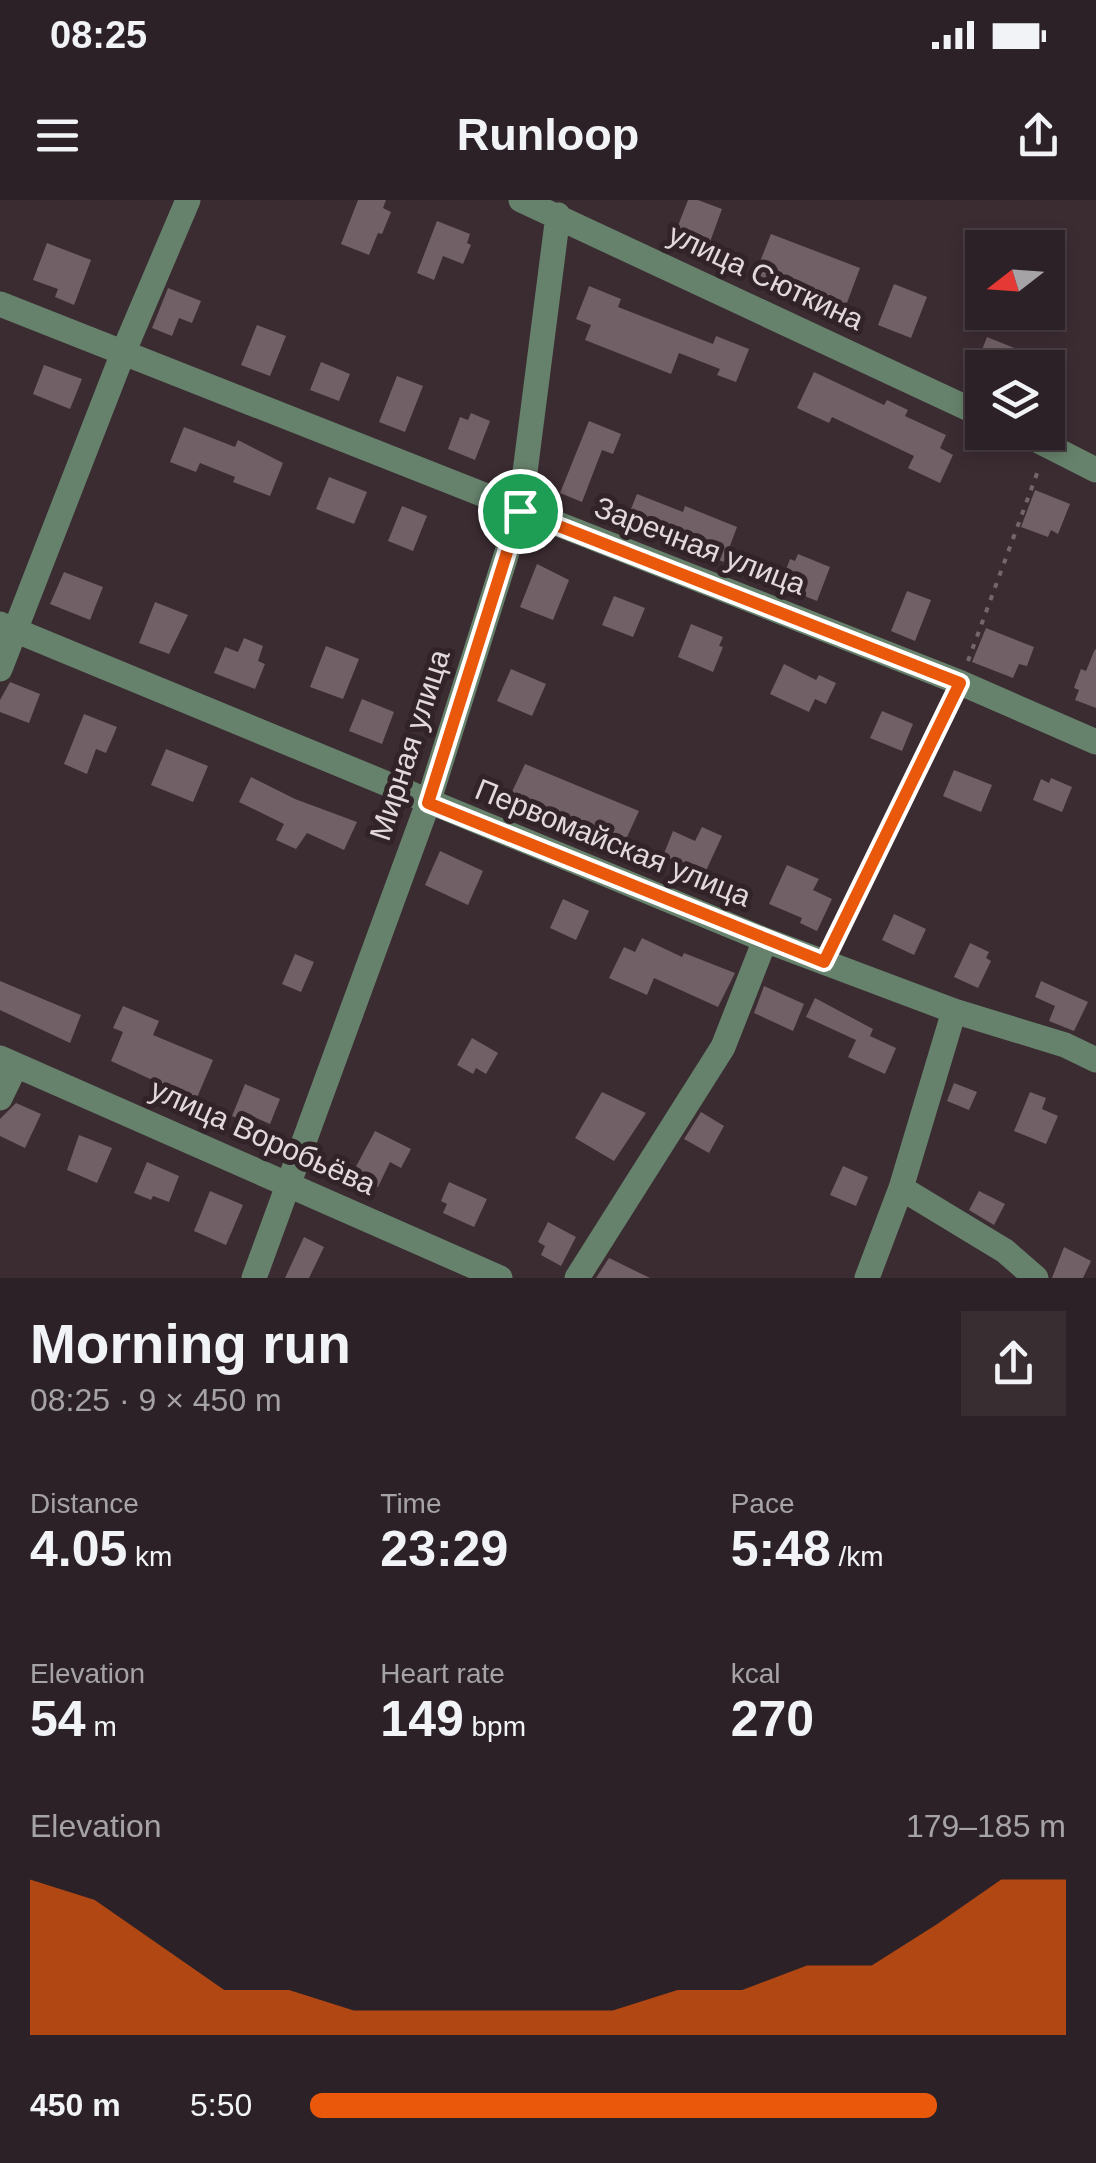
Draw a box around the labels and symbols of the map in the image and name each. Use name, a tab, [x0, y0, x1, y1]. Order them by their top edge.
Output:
street label: улица Сюткина	[664, 217, 869, 336]
north arrow	[965, 230, 1065, 330]
pin	[478, 469, 563, 554]
street label: Заречная улица	[590, 490, 811, 601]
street label: Мирная улица	[363, 645, 456, 844]
street label: Первомайская улица	[471, 772, 756, 913]
street label: улица Воробьёва	[146, 1072, 381, 1201]

